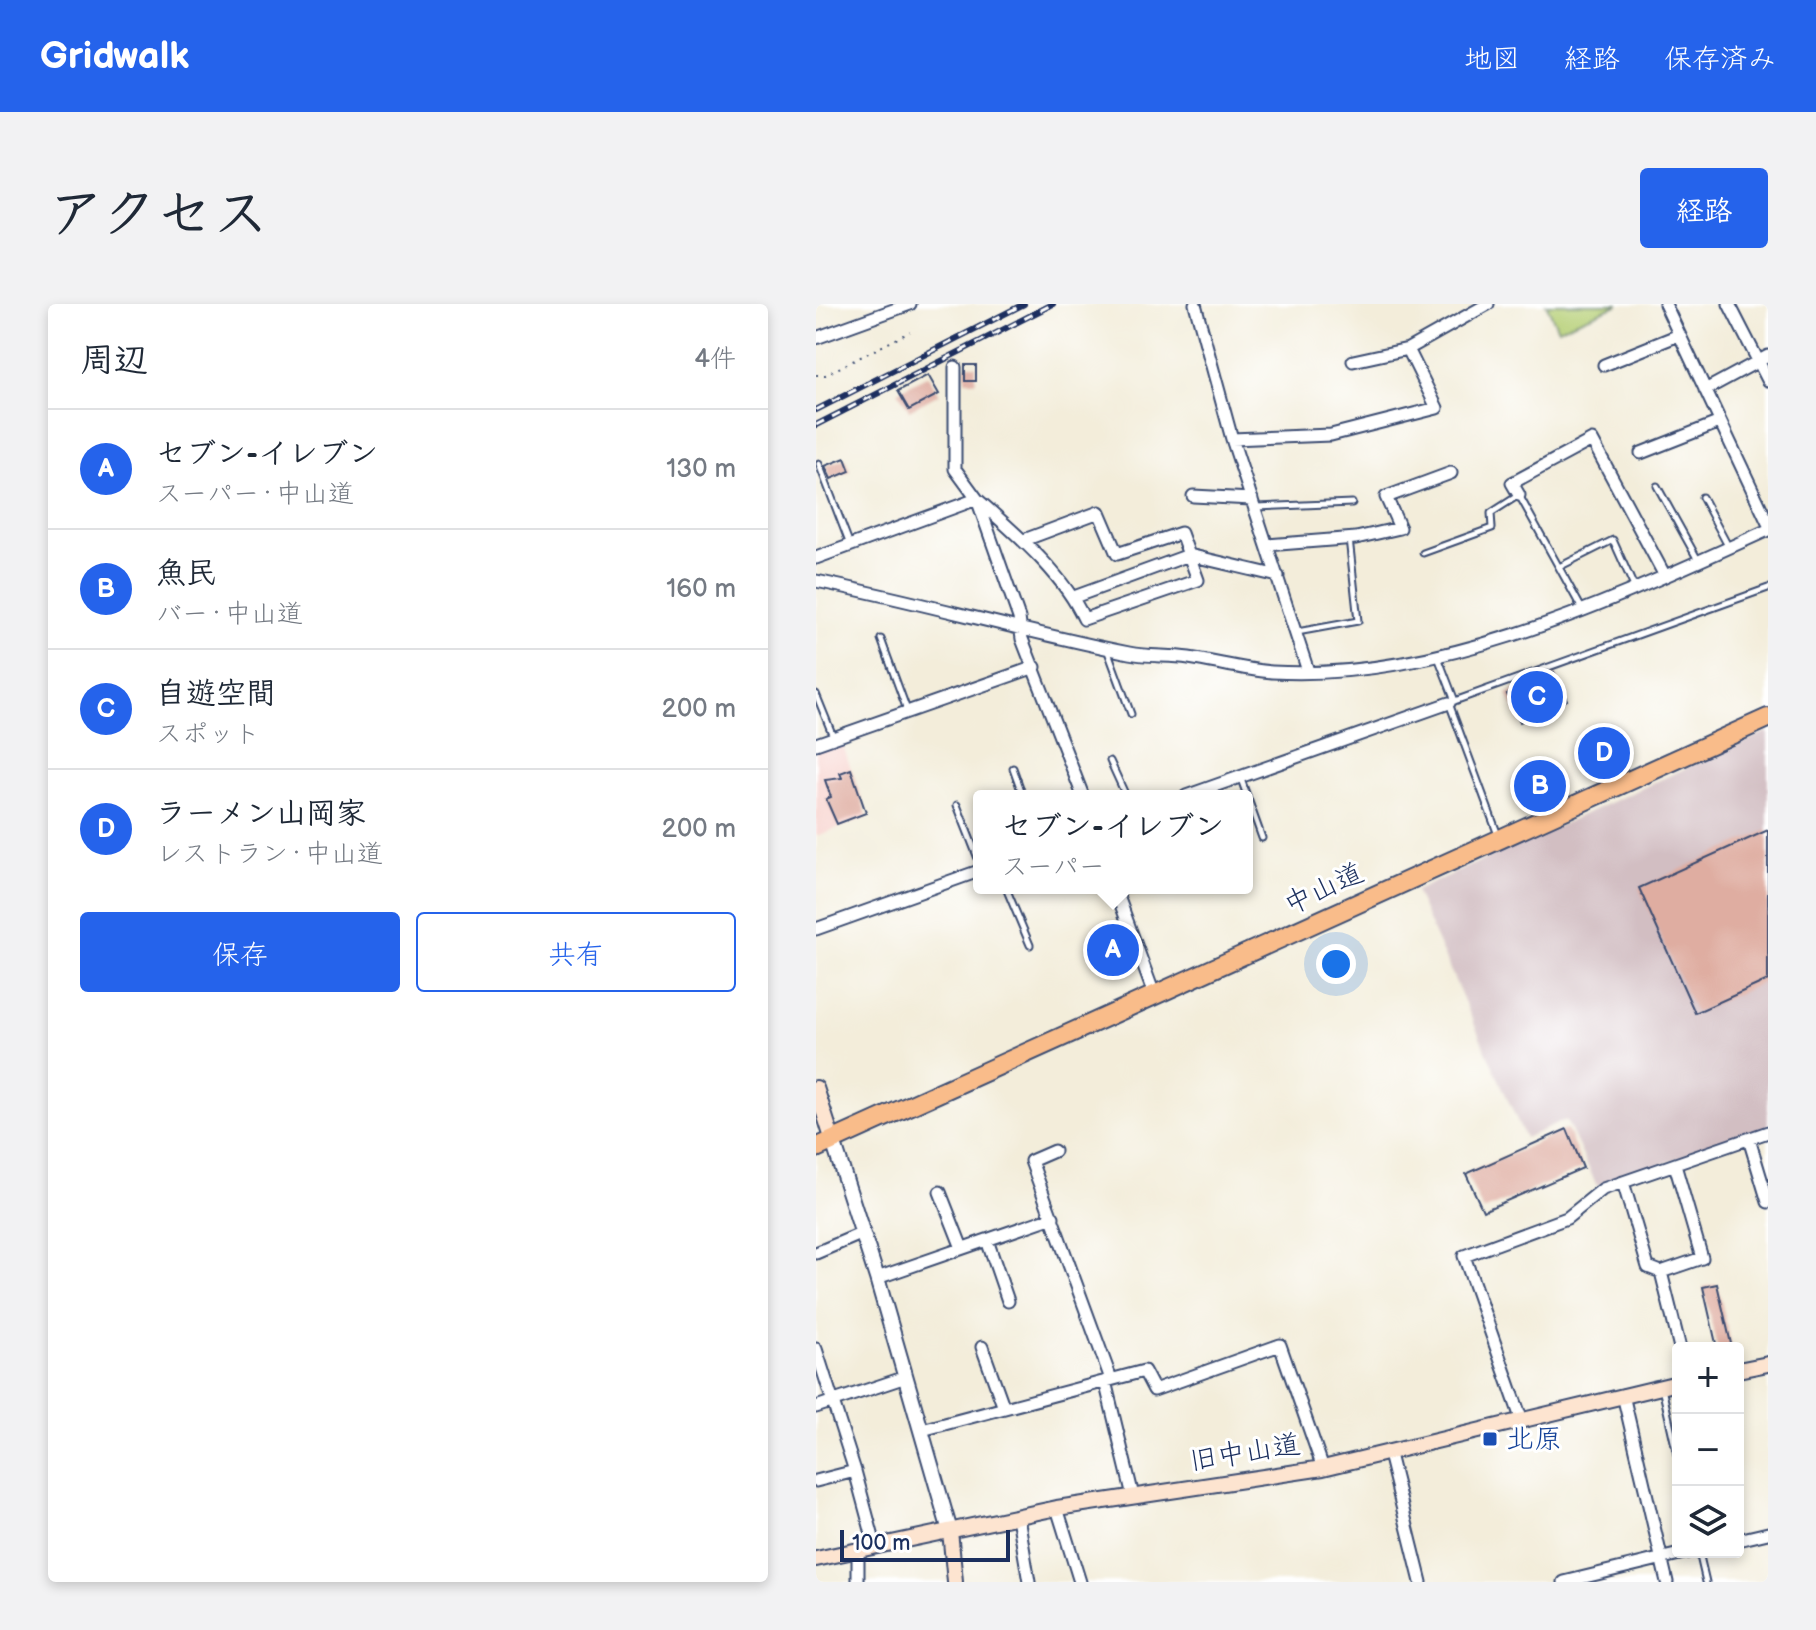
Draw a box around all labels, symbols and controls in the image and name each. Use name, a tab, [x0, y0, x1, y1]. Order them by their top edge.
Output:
text: Gridwalk	[40, 34, 189, 79]
text: 地図	[1464, 43, 1520, 76]
text: 経路	[1564, 43, 1620, 76]
text: 保存済み	[1664, 43, 1776, 76]
button: 経路	[1640, 168, 1768, 248]
text: アクセス	[48, 182, 269, 249]
text: 周辺	[80, 340, 148, 381]
text: 4件	[694, 344, 736, 375]
text: セブン-イレブン	[156, 436, 378, 472]
text: A	[98, 454, 114, 485]
text: 130 m	[666, 454, 736, 485]
text: スーパー · 中山道	[156, 479, 354, 510]
text: 魚民	[156, 556, 216, 592]
text: B	[97, 574, 115, 605]
text: 160 m	[666, 574, 736, 605]
text: バー · 中山道	[156, 599, 303, 630]
pin: C	[1511, 667, 1563, 727]
text: 自遊空間	[156, 676, 276, 712]
text: C	[97, 694, 115, 725]
text: 200 m	[662, 694, 736, 725]
text: スポット	[156, 719, 260, 750]
pin: D	[1578, 723, 1630, 783]
pin: B	[1514, 756, 1566, 816]
popup	[973, 790, 1253, 894]
text: ラーメン山岡家	[156, 796, 366, 832]
text: セブン-イレブン	[1002, 809, 1224, 845]
text: D	[97, 814, 115, 845]
text: 200 m	[662, 814, 736, 845]
text: レストラン · 中山道	[156, 839, 383, 870]
text: スーパー	[1002, 852, 1105, 883]
street label: 中山道	[1279, 856, 1369, 922]
button: 保存	[80, 912, 400, 992]
button: 共有	[416, 912, 736, 992]
pin: A	[1087, 920, 1139, 980]
your location	[1316, 944, 1356, 984]
map controls	[1672, 1342, 1744, 1558]
button: +	[1672, 1342, 1744, 1414]
button: −	[1672, 1414, 1744, 1486]
place label: 北原	[1506, 1423, 1562, 1456]
street label: 旧中山道	[1187, 1428, 1303, 1478]
marker: 北原	[1481, 1430, 1499, 1448]
button: layers	[1672, 1486, 1744, 1558]
scale bar	[840, 1526, 1010, 1562]
text: 100 m	[852, 1530, 911, 1557]

